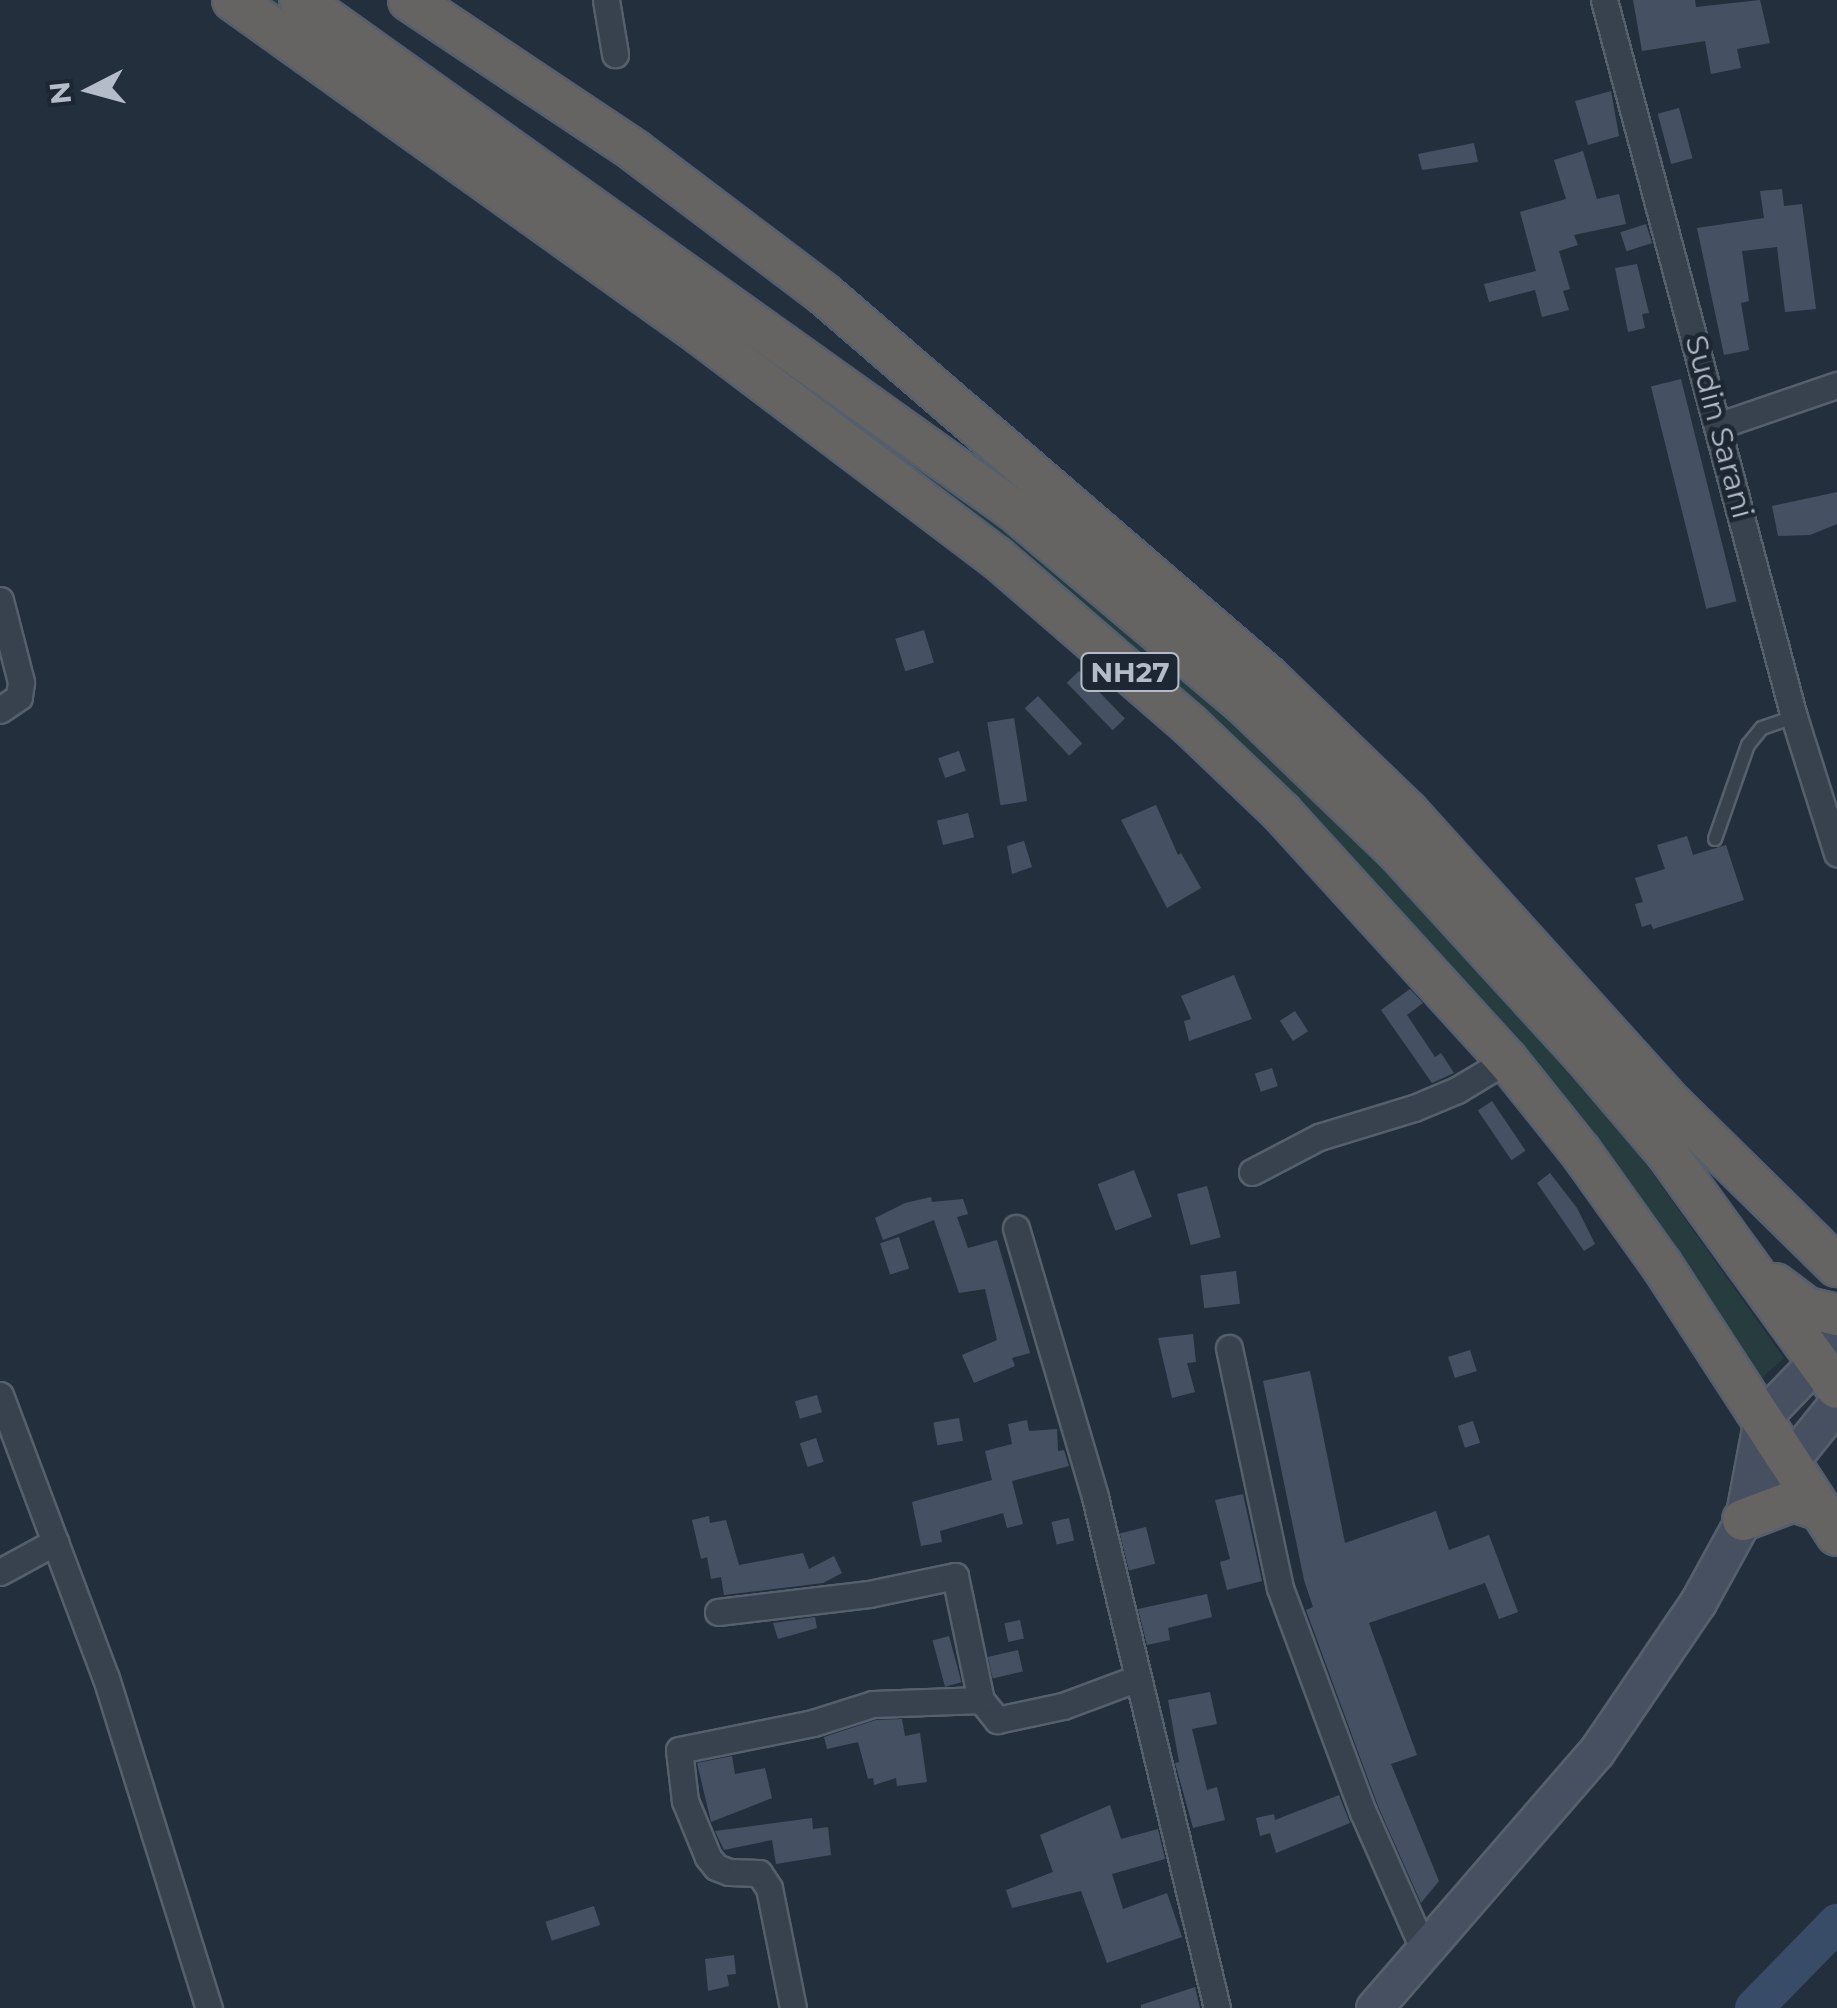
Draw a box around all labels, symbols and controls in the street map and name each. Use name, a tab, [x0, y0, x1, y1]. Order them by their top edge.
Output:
north arrow	[40, 40, 140, 140]
text: N	[42, 80, 78, 106]
street label: Sudin Sarani	[1677, 331, 1761, 523]
road number: NH27	[1080, 649, 1180, 695]

